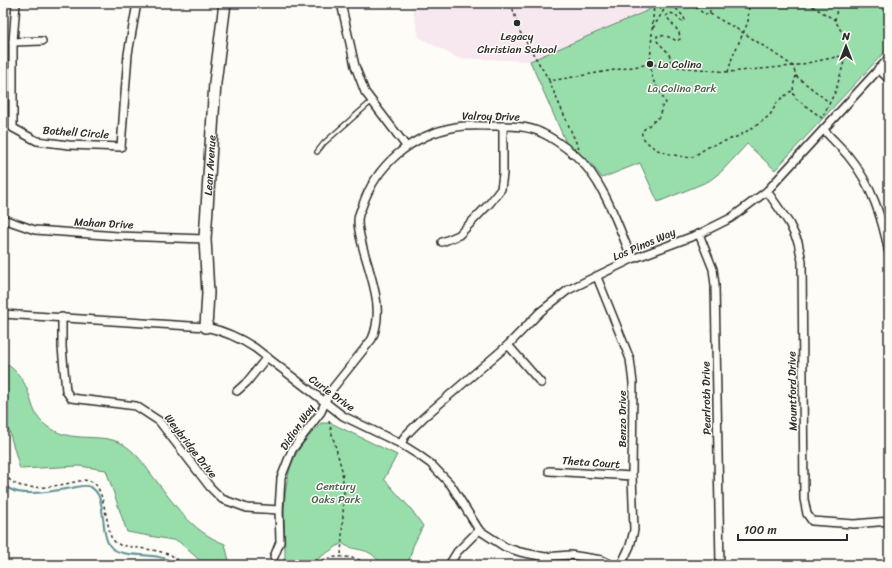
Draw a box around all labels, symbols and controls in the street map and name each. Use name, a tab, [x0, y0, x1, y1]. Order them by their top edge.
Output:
marker: Legacy Christian School	[512, 18, 522, 28]
north arrow	[826, 26, 866, 66]
place label: Legacy Christian School	[477, 27, 558, 59]
text: N	[841, 27, 850, 46]
place label: La Colina	[658, 55, 702, 74]
marker: La Colina	[645, 59, 655, 69]
park label: La Colina Park	[648, 79, 717, 98]
street label: Valroy Drive	[462, 106, 520, 127]
street label: Bothell Circle	[42, 121, 110, 144]
street label: Lean Avenue	[199, 134, 222, 196]
street label: Mahan Drive	[74, 212, 135, 235]
street label: Los Pinos Way	[610, 223, 679, 266]
street label: Mountford Drive	[782, 351, 803, 431]
street label: Pearlroth Drive	[696, 361, 717, 435]
street label: Curie Drive	[305, 370, 359, 417]
street label: Benzo Drive	[613, 390, 632, 448]
street label: Didion Way	[275, 400, 320, 454]
street label: Weybridge Drive	[159, 410, 222, 483]
street label: Theta Court	[561, 451, 621, 474]
park label: Century Oaks Park	[312, 477, 361, 509]
scale bar	[738, 516, 847, 542]
text: 100 m	[744, 519, 777, 541]

